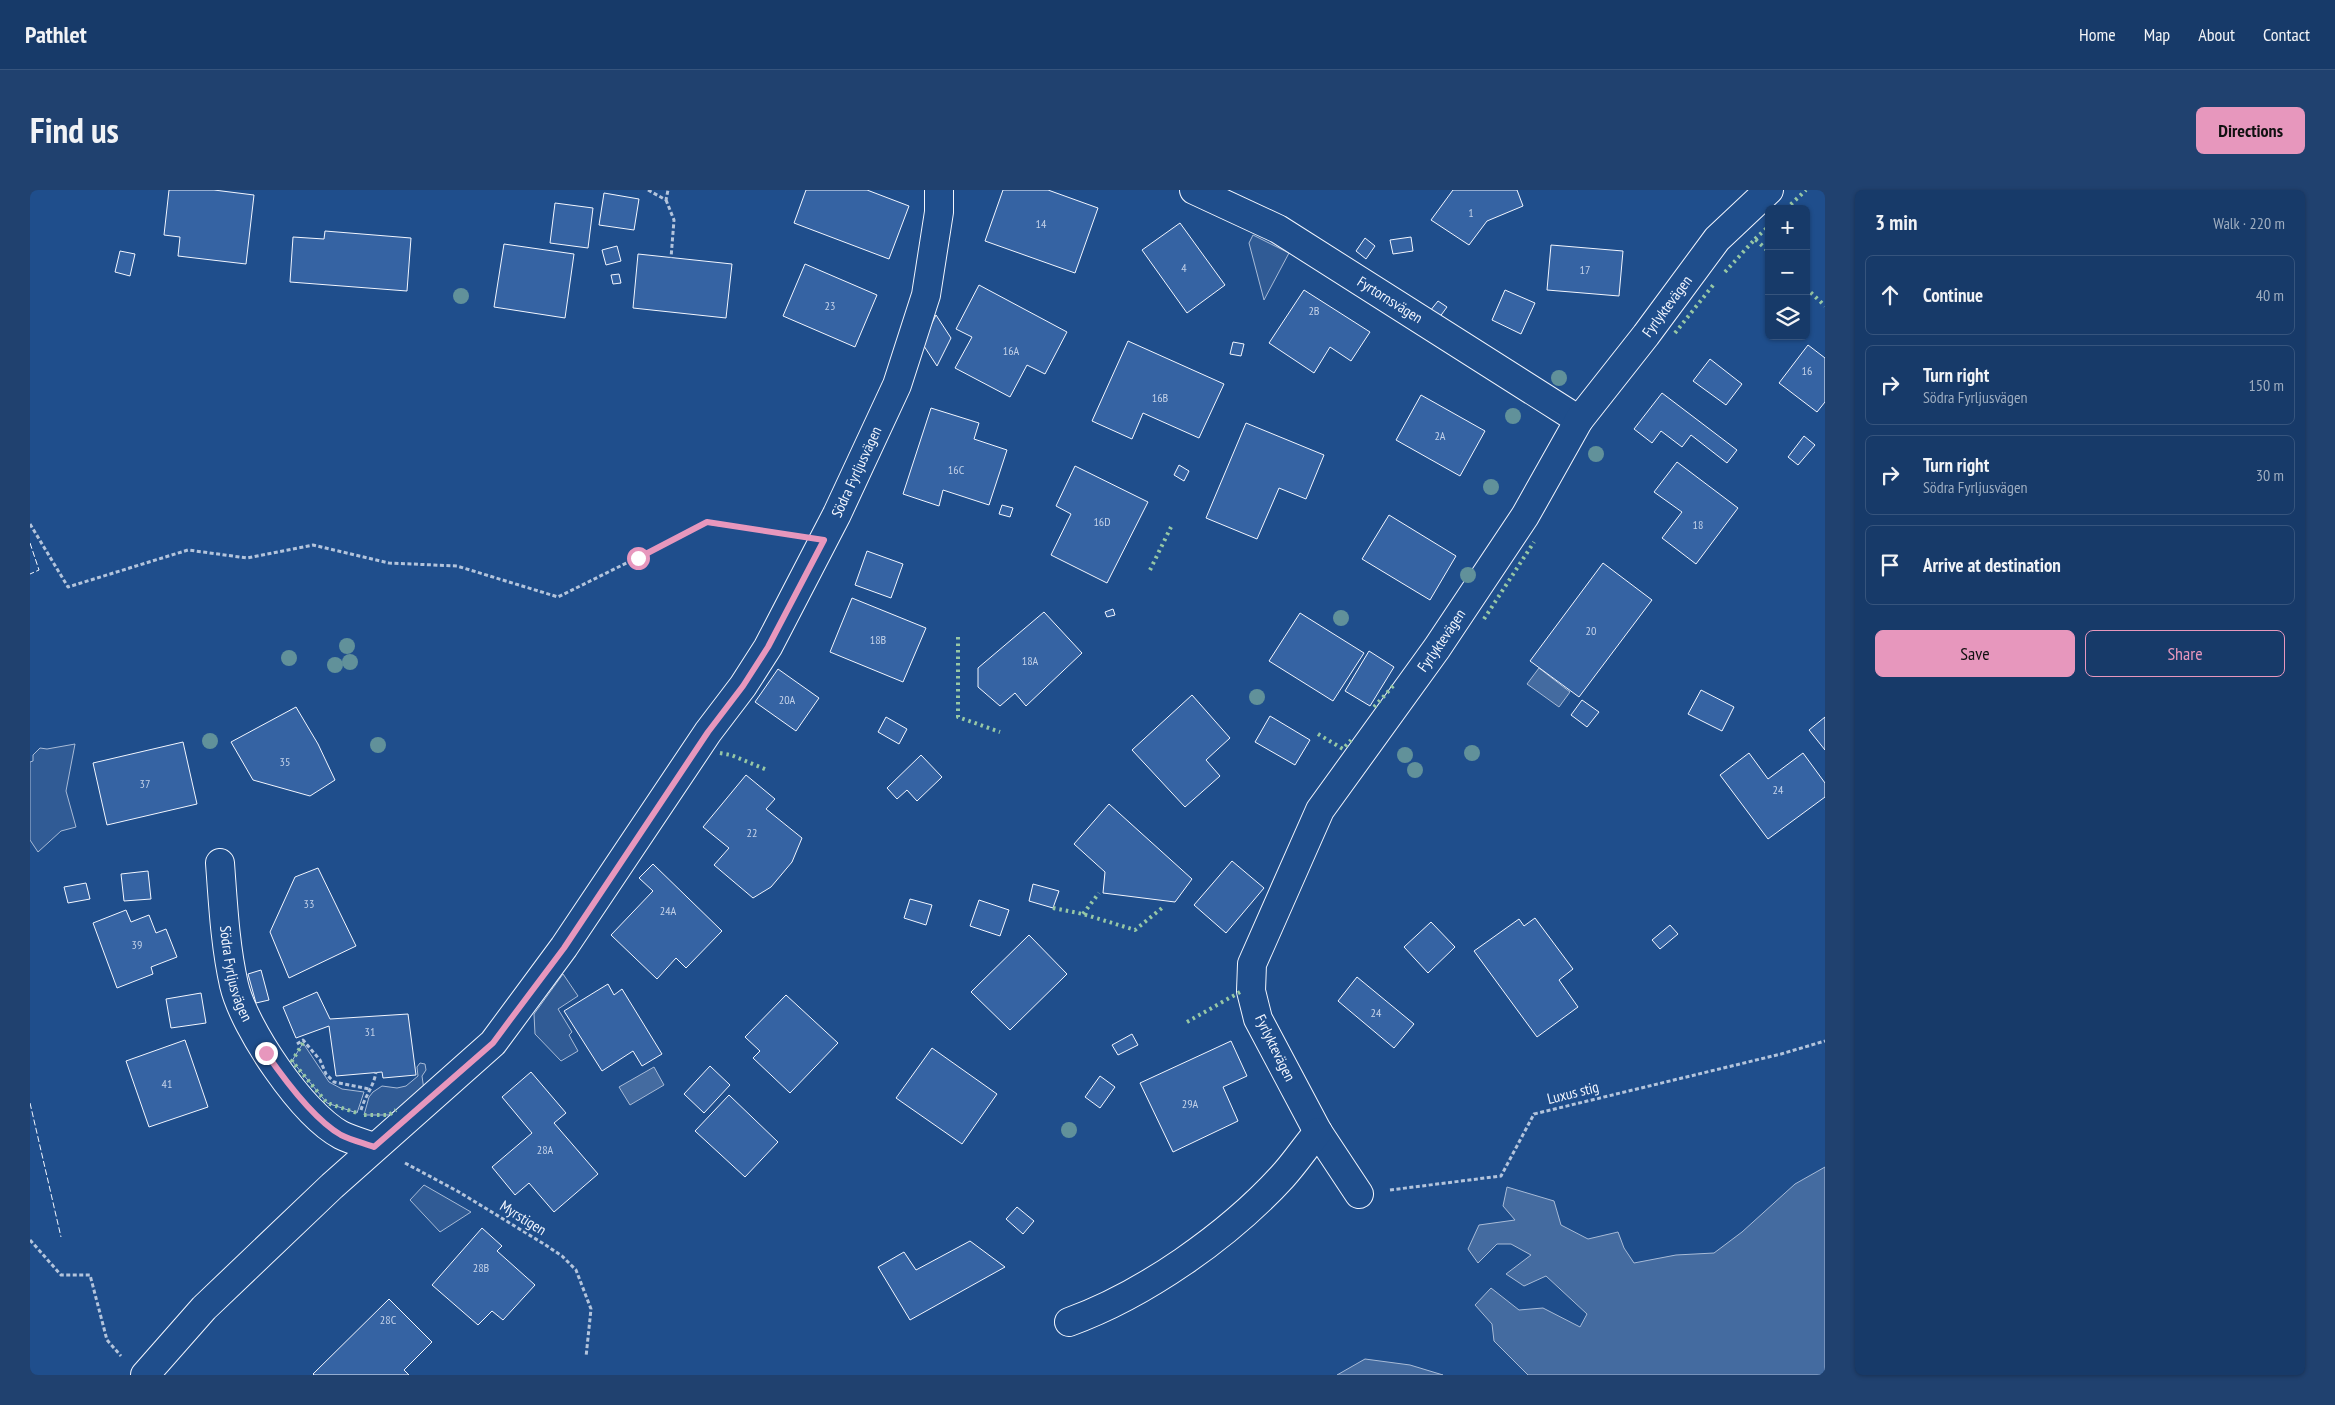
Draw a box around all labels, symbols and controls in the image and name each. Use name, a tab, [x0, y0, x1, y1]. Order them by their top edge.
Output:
text: Pathlet	[25, 19, 87, 50]
text: Home	[2079, 23, 2116, 46]
text: Map	[2144, 23, 2170, 46]
text: About	[2198, 23, 2235, 46]
text: Contact	[2263, 23, 2310, 46]
text: Find us	[30, 107, 119, 153]
button: Directions	[2196, 107, 2305, 154]
house number: 1	[1468, 205, 1474, 220]
map controls	[1765, 205, 1810, 340]
button: +	[1765, 205, 1810, 250]
text: 3 min	[1875, 209, 1917, 236]
text: Walk · 220 m	[2213, 213, 2285, 233]
house number: 14	[1036, 216, 1047, 231]
button: −	[1765, 250, 1810, 295]
house number: 4	[1181, 260, 1187, 275]
house number: 17	[1580, 262, 1590, 277]
street label: Fyrlyktevägen	[1638, 271, 1696, 341]
street label: Fyrtornsvägen	[1354, 272, 1426, 327]
icon: ahead	[1876, 281, 1904, 309]
text: Continue	[1923, 283, 1983, 307]
text: 40 m	[2256, 285, 2284, 305]
button: layers	[1765, 295, 1810, 340]
house number: 23	[825, 298, 835, 313]
house number: 2B	[1308, 303, 1320, 318]
house number: 16A	[1003, 343, 1020, 358]
house number: 16	[1802, 363, 1812, 378]
text: Turn right	[1923, 363, 1989, 387]
icon: right	[1876, 371, 1904, 399]
text: 150 m	[2249, 375, 2284, 395]
text: Södra Fyrljusvägen	[1923, 387, 2028, 407]
house number: 16B	[1152, 390, 1169, 405]
street label: Södra Fyrljusvägen	[827, 423, 885, 520]
house number: 2A	[1434, 428, 1446, 443]
text: Turn right	[1923, 453, 1989, 477]
icon: right	[1876, 461, 1904, 489]
house number: 16C	[948, 462, 965, 477]
text: 30 m	[2256, 465, 2284, 485]
text: Södra Fyrljusvägen	[1923, 477, 2028, 497]
house number: 16D	[1093, 514, 1111, 529]
house number: 18	[1693, 517, 1703, 532]
route start	[627, 547, 650, 570]
icon: arrive	[1876, 551, 1904, 579]
text: Arrive at destination	[1923, 553, 2061, 577]
street label: Fyrlyktevägen	[1413, 605, 1469, 675]
house number: 20	[1586, 623, 1596, 638]
button: Save	[1875, 630, 2075, 677]
button: Share	[2085, 630, 2285, 677]
house number: 18B	[870, 632, 887, 647]
house number: 18A	[1022, 653, 1039, 668]
house number: 20A	[779, 692, 796, 707]
house number: 35	[280, 754, 290, 769]
house number: 37	[140, 776, 150, 791]
house number: 24	[1773, 782, 1784, 797]
house number: 22	[747, 825, 757, 840]
house number: 33	[304, 896, 314, 911]
house number: 24A	[660, 903, 677, 918]
street label: Södra Fyrljusvägen	[216, 925, 257, 1024]
house number: 39	[132, 937, 142, 952]
house number: 24	[1371, 1005, 1382, 1020]
street label: Fyrlyktevägen	[1251, 1011, 1300, 1084]
house number: 31	[365, 1024, 375, 1039]
route end	[255, 1042, 278, 1065]
house number: 41	[162, 1076, 172, 1091]
street label: Luxus stig	[1545, 1077, 1601, 1108]
house number: 29A	[1182, 1096, 1199, 1111]
house number: 28A	[537, 1142, 554, 1157]
street label: Myrstigen	[497, 1196, 550, 1239]
house number: 28B	[473, 1260, 490, 1275]
house number: 28C	[380, 1312, 397, 1327]

